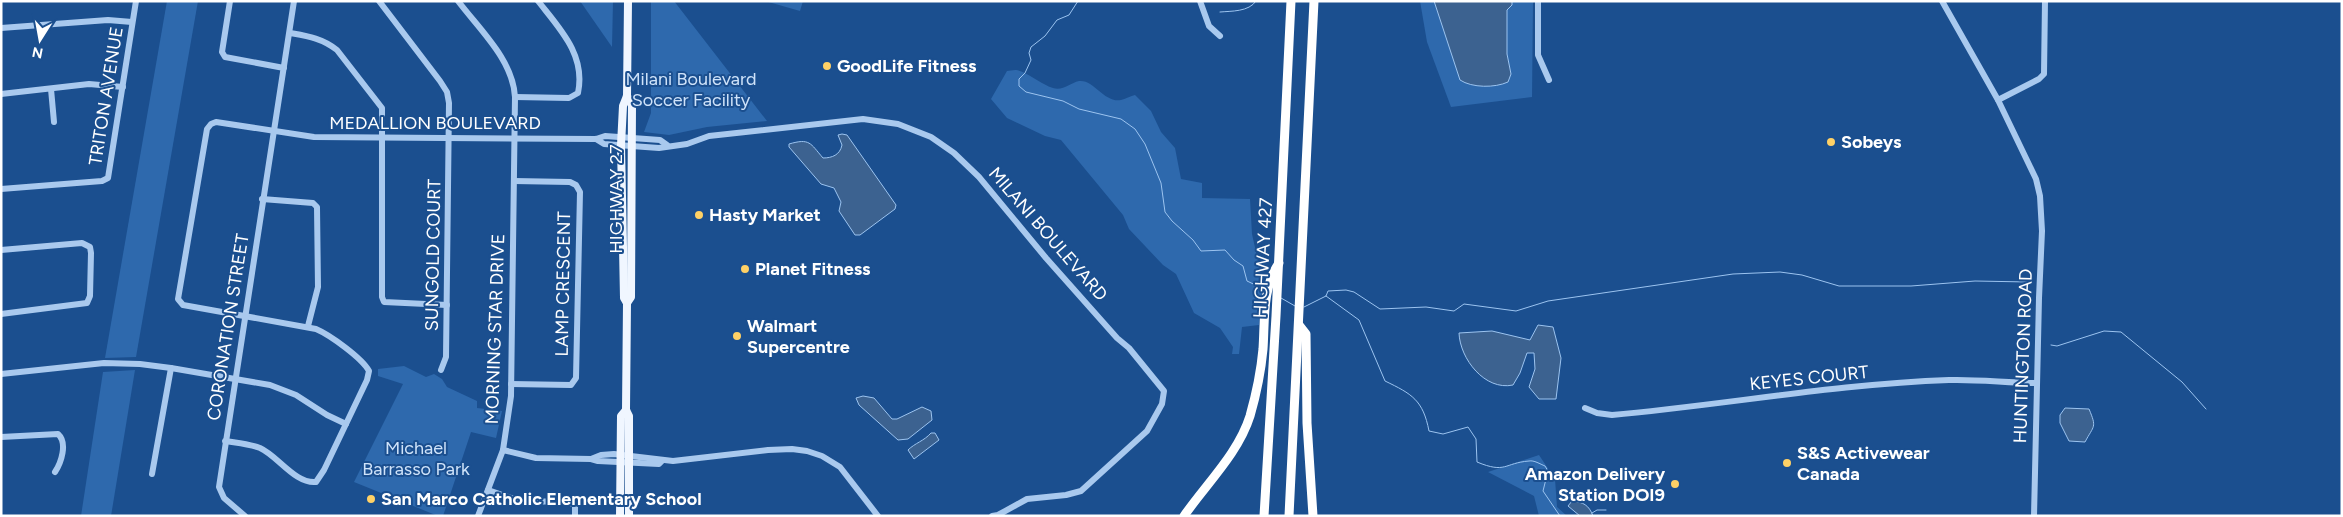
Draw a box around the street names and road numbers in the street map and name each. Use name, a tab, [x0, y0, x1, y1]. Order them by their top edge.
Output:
street label: TRITON AVENUE	[84, 25, 128, 167]
street label: MEDALLION BOULEVARD	[329, 112, 541, 134]
street label: HIGHWAY 27	[605, 144, 627, 254]
street label: MILANI BOULEVARD	[984, 163, 1112, 305]
street label: SUNGOLD COURT	[421, 179, 445, 331]
street label: HIGHWAY 427	[1249, 197, 1277, 319]
street label: LAMP CRESCENT	[551, 211, 575, 357]
street label: CORONATION STREET	[202, 232, 254, 422]
street label: MORNING STAR DRIVE	[481, 233, 509, 425]
street label: HUNTINGTON ROAD	[2009, 268, 2037, 444]
street label: KEYES COURT	[1748, 361, 1870, 395]

